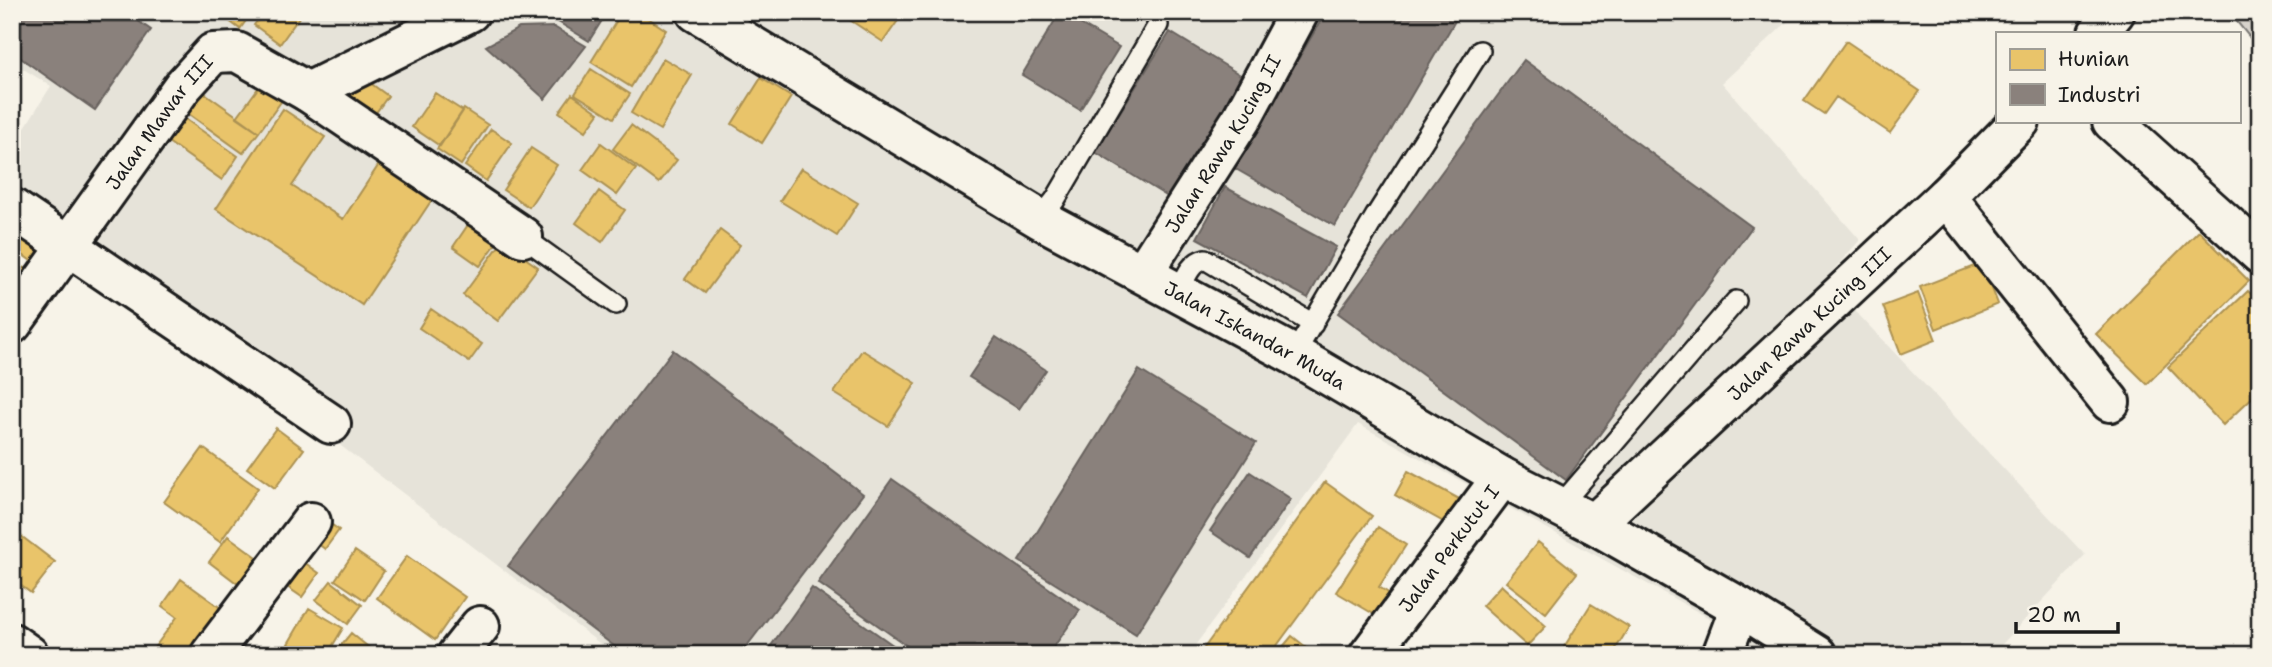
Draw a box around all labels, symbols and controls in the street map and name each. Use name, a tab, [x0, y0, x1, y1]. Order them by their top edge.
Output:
legend	[1996, 32, 2240, 122]
text: Hunian	[2058, 45, 2130, 73]
street label: Jalan Mawar III	[100, 49, 219, 195]
street label: Jalan Rawa Kucing II	[1160, 50, 1287, 238]
text: Industri	[2058, 81, 2141, 109]
street label: Jalan Rawa Kucing III	[1722, 241, 1897, 406]
street label: Jalan Iskandar Muda	[1160, 276, 1350, 396]
street label: Jalan Perkutut I	[1393, 480, 1505, 617]
scale bar	[2016, 590, 2118, 634]
text: 20 m	[2027, 601, 2081, 629]

